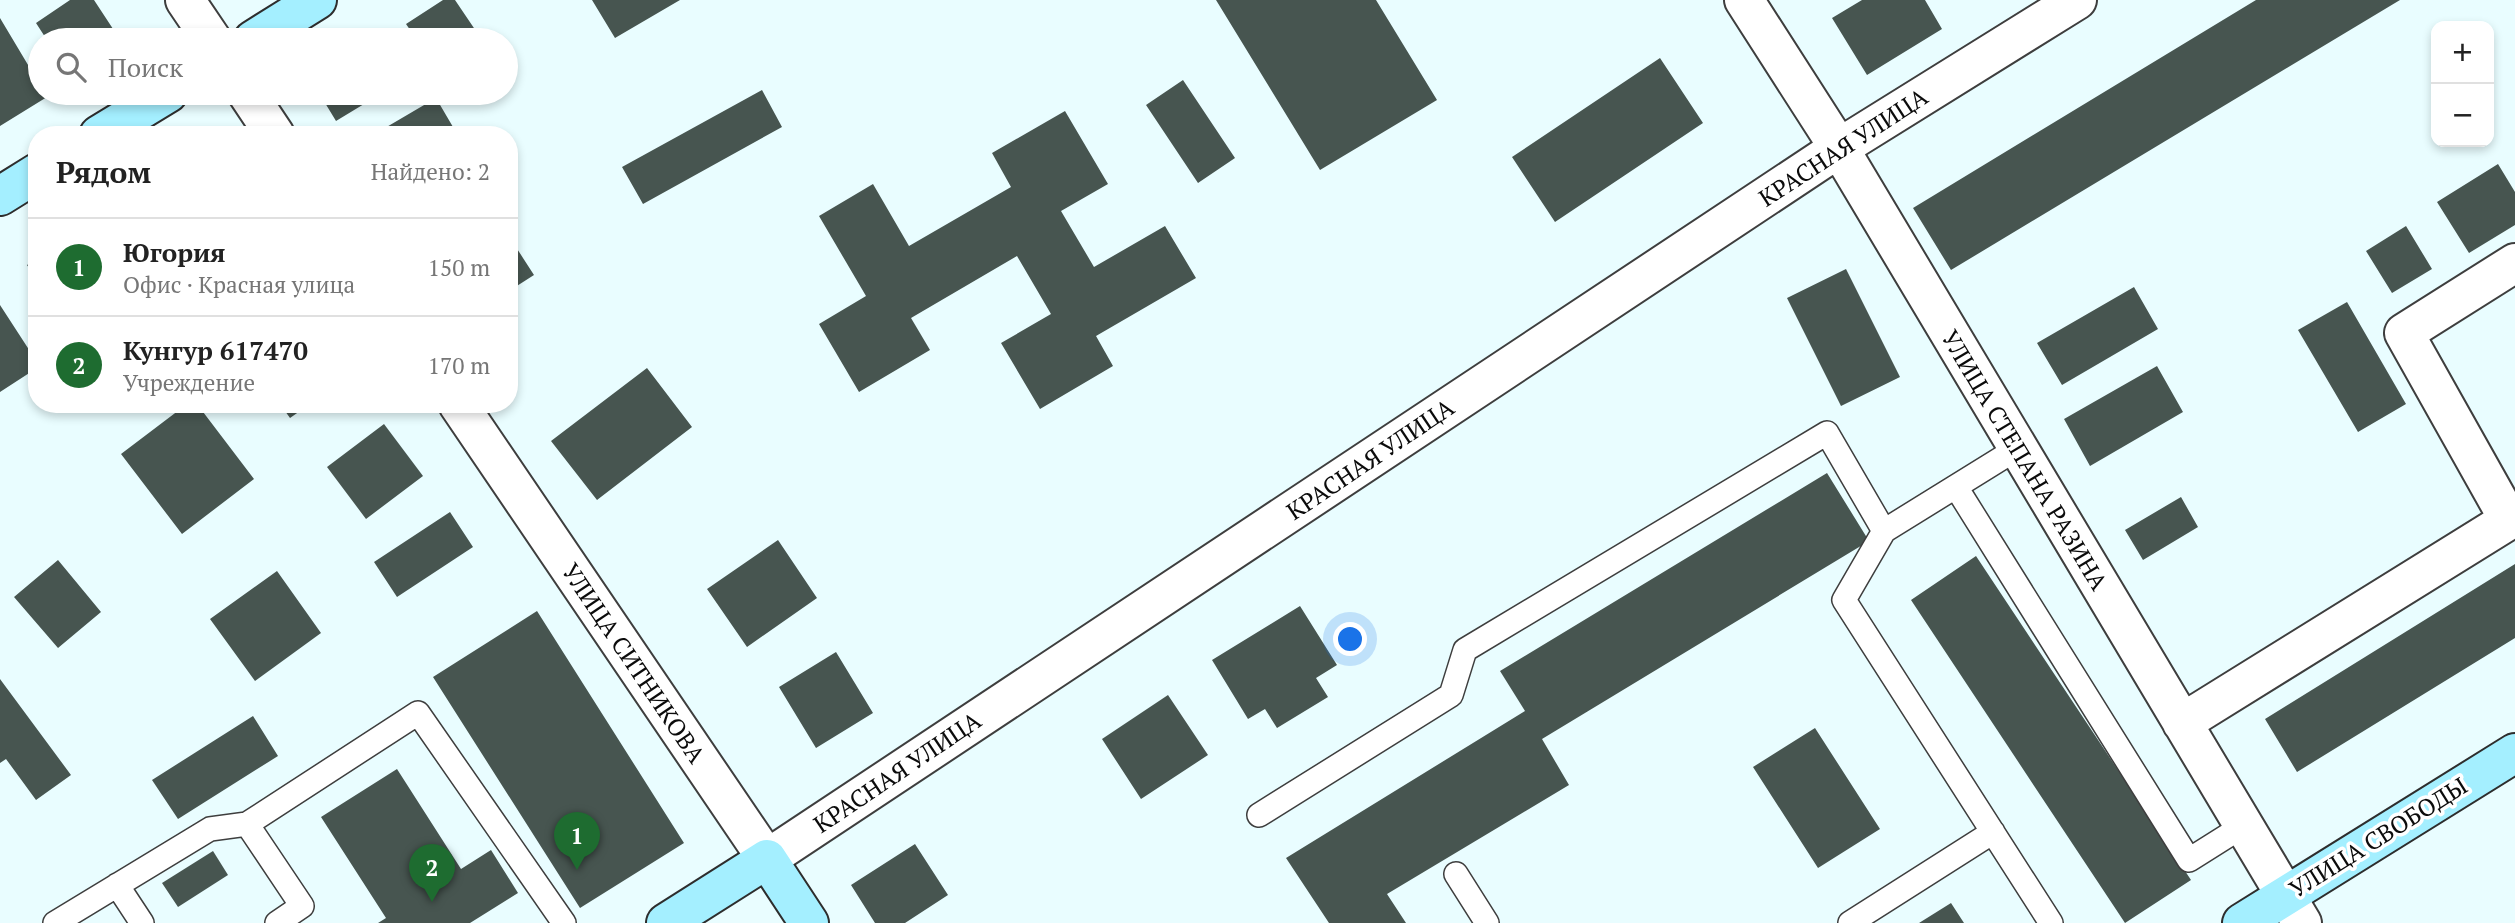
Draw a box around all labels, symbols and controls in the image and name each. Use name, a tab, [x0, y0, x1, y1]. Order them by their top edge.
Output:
map controls	[2431, 21, 2494, 147]
button: +	[2431, 21, 2494, 84]
search box	[28, 28, 518, 105]
icon: search	[52, 48, 90, 86]
text: Поиск	[108, 50, 183, 84]
street label: КРАСНАЯ УЛИЦА	[1752, 80, 1934, 214]
button: −	[2431, 84, 2494, 147]
text: Рядом	[56, 152, 151, 192]
text: Найдено: 2	[371, 156, 490, 187]
text: Югория	[123, 235, 226, 269]
text: 1	[73, 252, 86, 283]
text: 150 m	[428, 252, 490, 283]
text: Офис · Красная улица	[123, 269, 355, 300]
street label: УЛИЦА СТЕПАНА РАЗИНА	[1935, 324, 2116, 597]
text: Кунгур 617470	[123, 333, 308, 367]
text: 2	[73, 350, 86, 381]
text: 170 m	[428, 350, 490, 381]
text: Учреждение	[123, 367, 255, 398]
street label: КРАСНАЯ УЛИЦА	[1280, 391, 1460, 527]
street label: УЛИЦА СИТНИКОВА	[555, 557, 713, 770]
your location	[1333, 622, 1367, 656]
street label: КРАСНАЯ УЛИЦА	[807, 704, 987, 840]
street label: УЛИЦА СВОБОДЫ	[2283, 769, 2473, 905]
pin: 1	[554, 812, 600, 870]
pin: 2	[409, 844, 455, 902]

